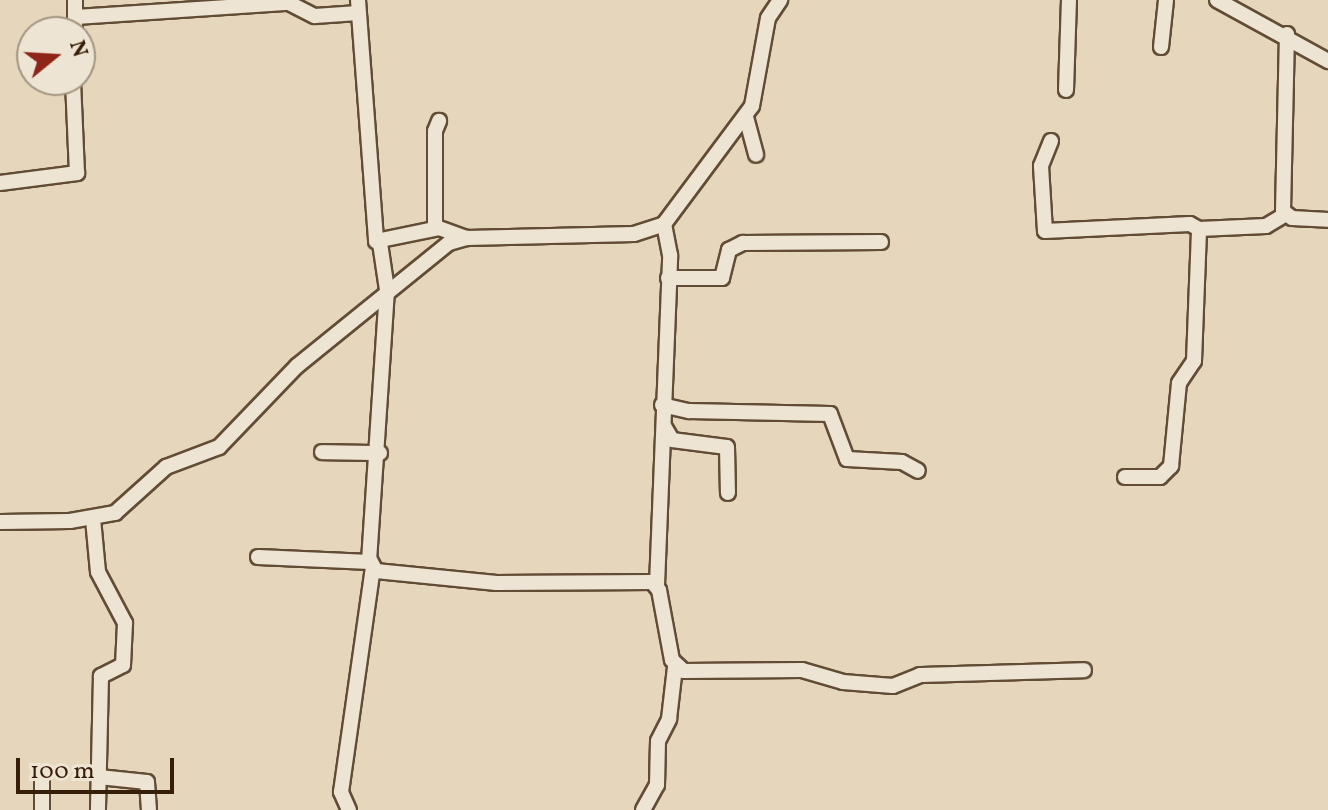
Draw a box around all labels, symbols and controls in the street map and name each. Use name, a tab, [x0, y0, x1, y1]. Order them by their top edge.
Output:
north arrow	[16, 16, 96, 96]
text: N	[60, 37, 95, 61]
scale bar	[20, 742, 178, 792]
text: 100 m	[30, 755, 95, 789]

